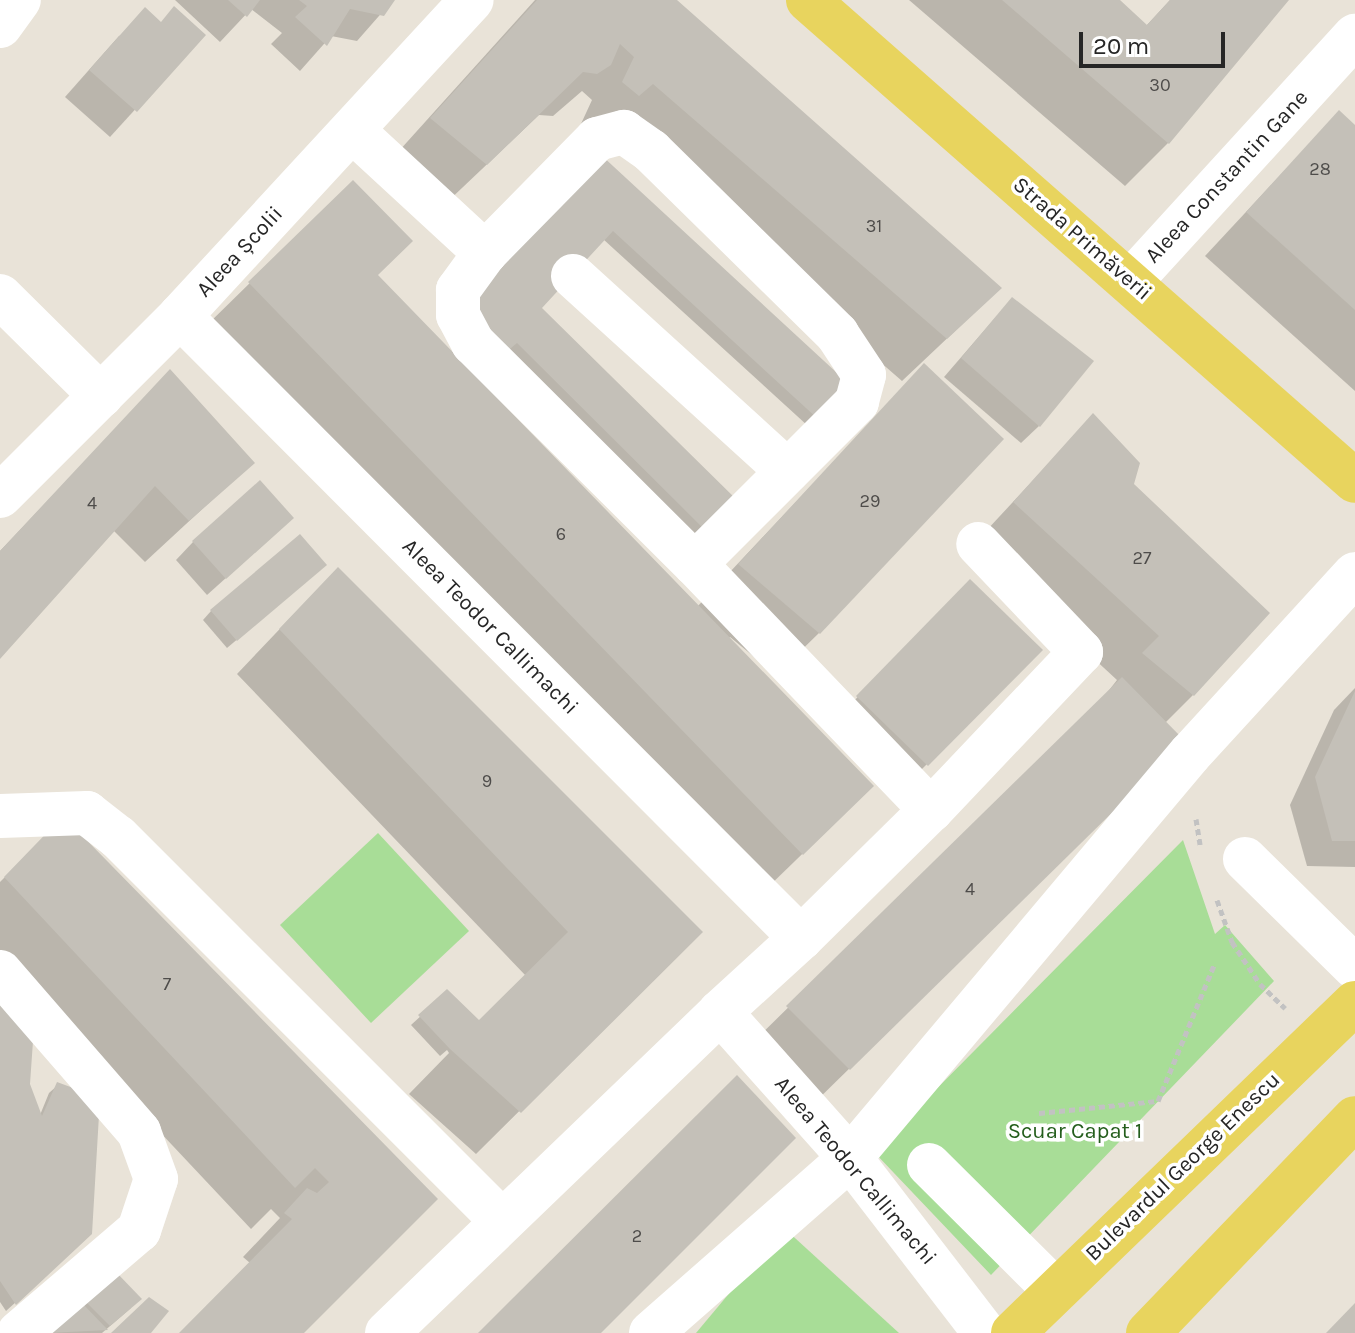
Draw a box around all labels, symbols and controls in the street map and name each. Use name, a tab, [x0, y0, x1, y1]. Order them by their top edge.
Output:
scale bar	[1083, 16, 1229, 66]
text: 20 m	[1093, 32, 1149, 60]
house number: 30	[1149, 74, 1171, 96]
street label: Aleea Constantin Gane	[1140, 85, 1314, 269]
house number: 28	[1309, 158, 1331, 180]
street label: Strada Primăverii	[1007, 172, 1157, 306]
street label: Aleea Școlii	[191, 201, 289, 303]
house number: 31	[866, 215, 882, 237]
house number: 29	[860, 490, 880, 512]
house number: 4	[87, 492, 97, 514]
house number: 6	[556, 523, 566, 545]
street label: Aleea Teodor Callimachi	[397, 534, 583, 720]
house number: 27	[1133, 547, 1151, 569]
house number: 9	[482, 770, 492, 792]
house number: 4	[965, 878, 975, 900]
house number: 7	[163, 973, 171, 995]
street label: Bulevardul George Enescu	[1080, 1067, 1286, 1267]
street label: Aleea Teodor Callimachi	[768, 1071, 942, 1271]
park label: Scuar Capat 1	[1008, 1119, 1142, 1145]
house number: 2	[632, 1225, 642, 1247]

